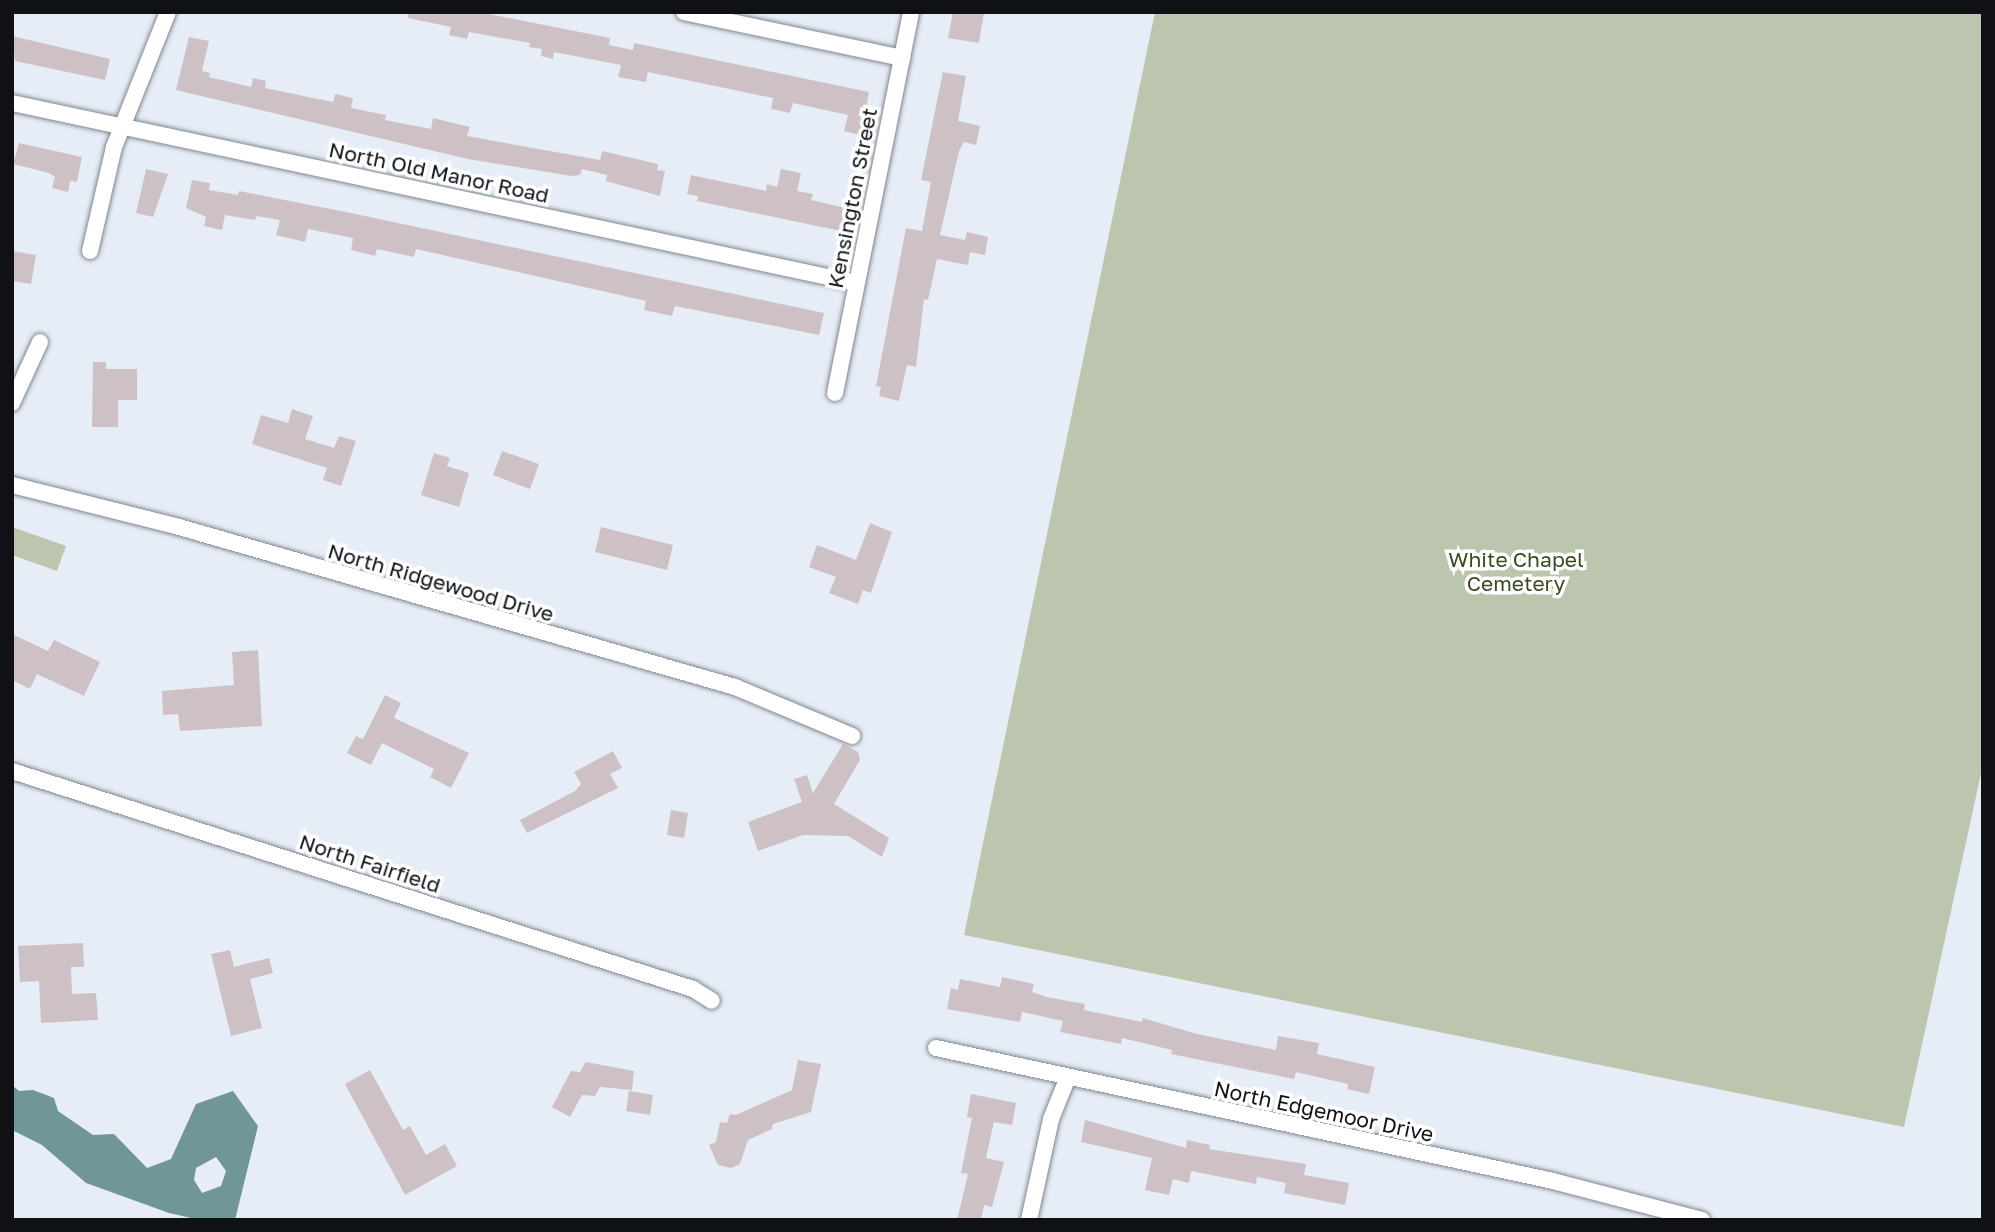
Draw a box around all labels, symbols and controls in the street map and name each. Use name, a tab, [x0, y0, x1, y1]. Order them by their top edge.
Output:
street label: Kensington Street	[822, 106, 882, 290]
street label: North Old Manor Road	[327, 136, 551, 208]
street label: North Ridgewood Drive	[325, 538, 557, 626]
park label: White Chapel Cemetery	[1448, 546, 1584, 596]
street label: North Fairfield	[296, 828, 444, 898]
street label: North Edgemoor Drive	[1212, 1075, 1436, 1147]

